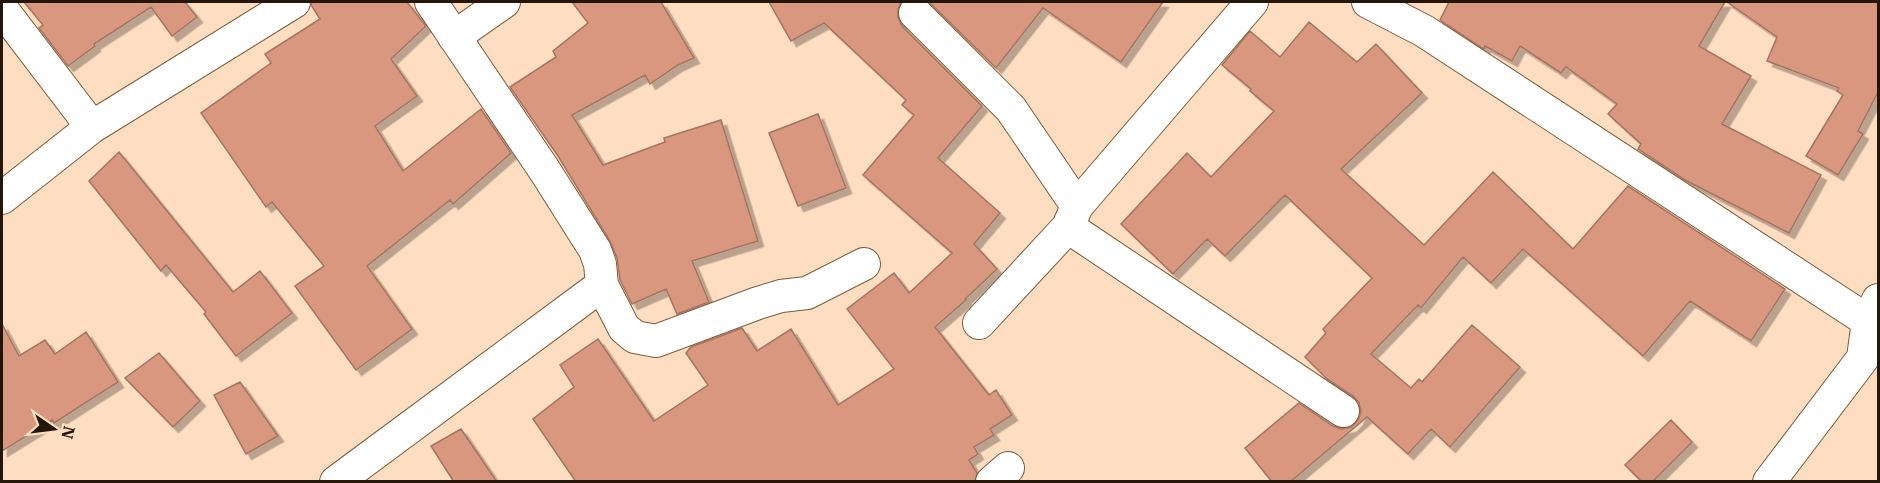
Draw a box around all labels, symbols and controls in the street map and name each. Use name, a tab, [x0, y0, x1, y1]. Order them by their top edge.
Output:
north arrow	[24, 399, 84, 459]
text: N	[57, 424, 80, 441]

